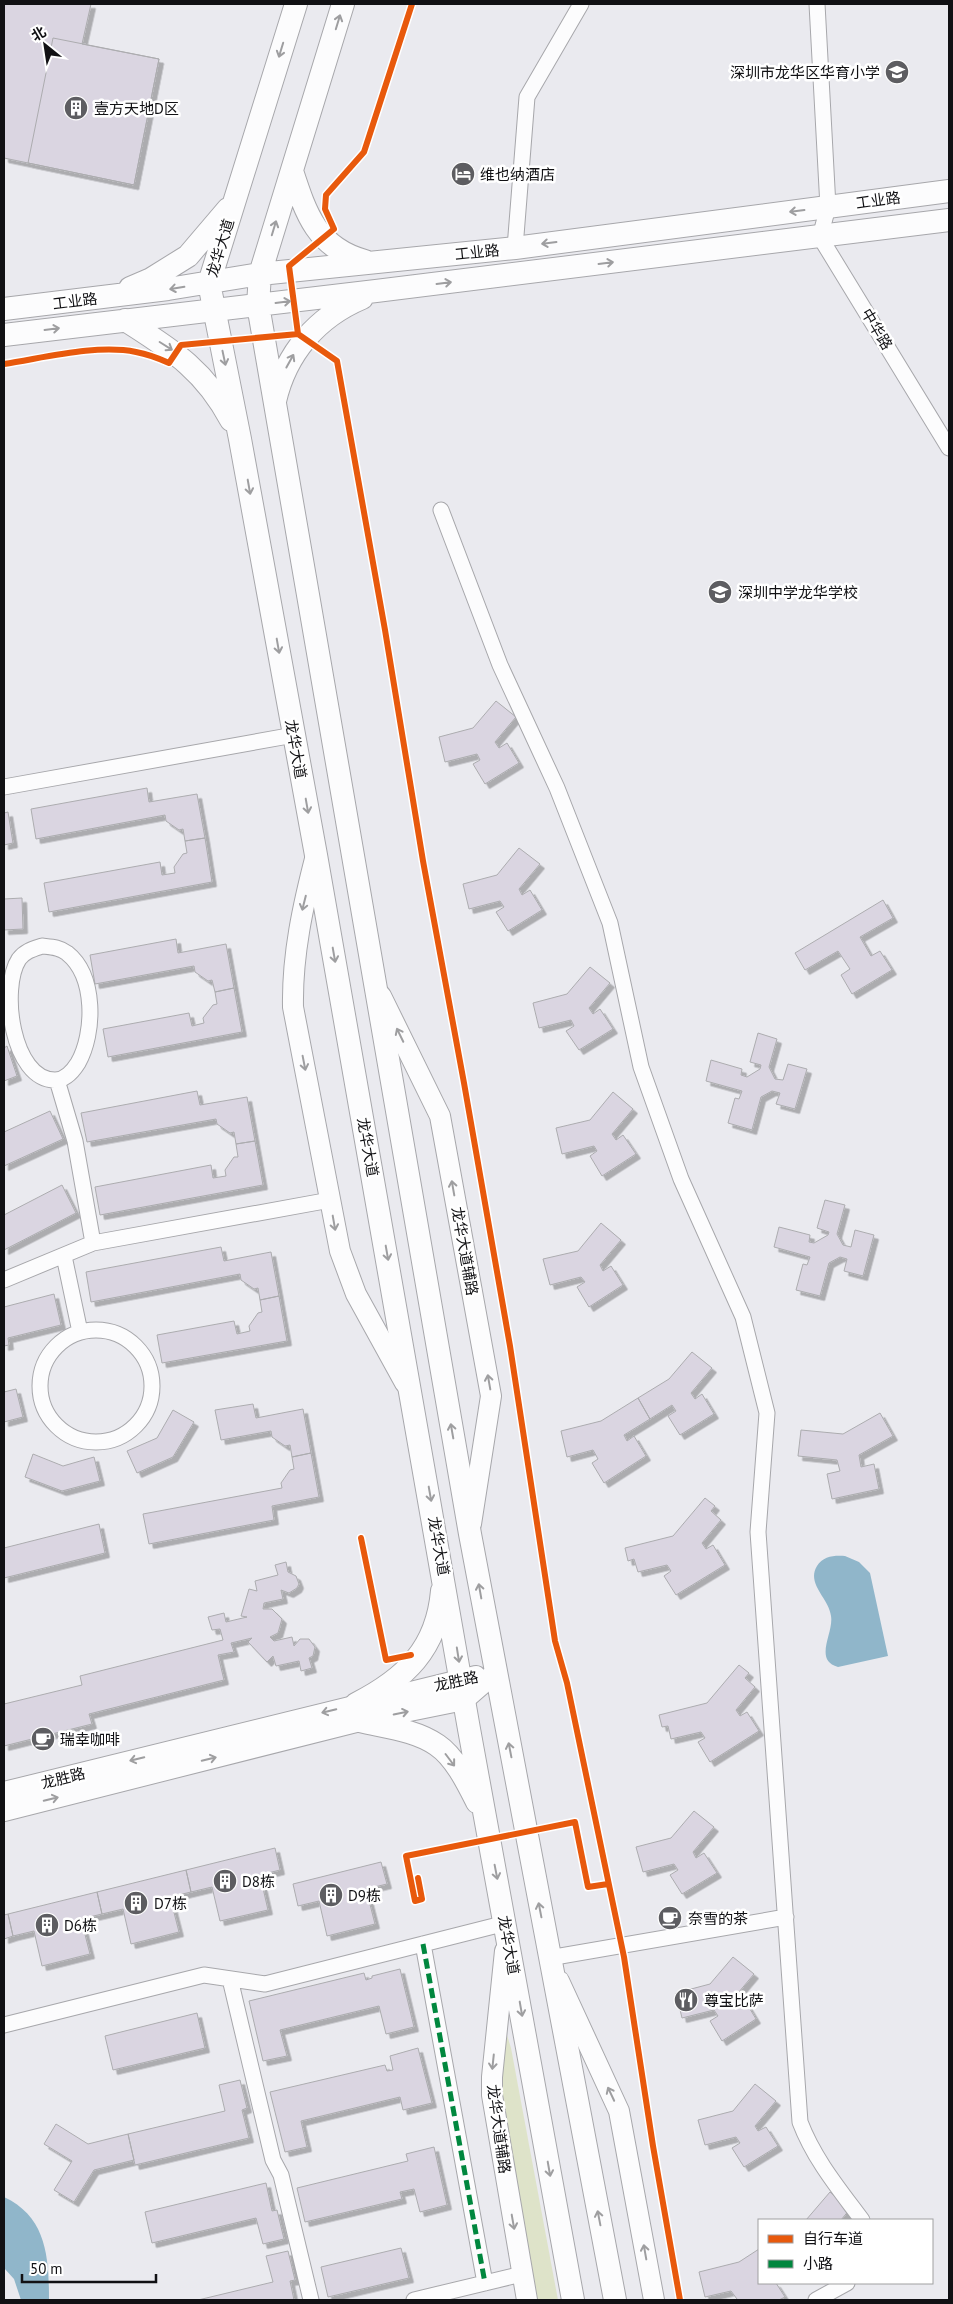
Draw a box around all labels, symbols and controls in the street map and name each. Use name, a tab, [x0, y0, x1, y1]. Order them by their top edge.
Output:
one-way arrow	[333, 15, 343, 31]
north arrow	[20, 20, 70, 70]
text: 北	[28, 22, 49, 45]
one-way arrow	[276, 42, 286, 58]
school or university icon: 深圳市龙华区华育小学	[884, 59, 910, 85]
place label: 深圳市龙华区华育小学	[730, 63, 880, 82]
building icon: 壹方天地D区	[63, 95, 89, 121]
place label: 壹方天地D区	[94, 99, 179, 118]
hotel icon: 维也纳酒店	[450, 161, 476, 187]
place label: 维也纳酒店	[480, 165, 555, 184]
street label: 工业路	[854, 187, 902, 213]
one-way arrow	[789, 206, 805, 216]
street label: 龙华大道	[202, 217, 238, 279]
one-way arrow	[270, 220, 279, 236]
one-way arrow	[541, 239, 557, 249]
street label: 工业路	[454, 240, 500, 264]
one-way arrow	[597, 258, 613, 268]
one-way arrow	[436, 278, 452, 288]
one-way arrow	[169, 283, 185, 293]
street label: 工业路	[52, 289, 98, 313]
one-way arrow	[275, 297, 291, 307]
street label: 中华路	[857, 305, 897, 353]
one-way arrow	[44, 324, 60, 334]
one-way arrow	[159, 341, 173, 351]
one-way arrow	[219, 349, 229, 365]
one-way arrow	[285, 353, 295, 368]
one-way arrow	[245, 478, 254, 494]
school or university icon: 深圳中学龙华学校	[707, 579, 733, 605]
place label: 深圳中学龙华学校	[738, 583, 858, 602]
one-way arrow	[273, 638, 283, 654]
street label: 龙华大道	[281, 718, 311, 780]
one-way arrow	[303, 798, 312, 814]
one-way arrow	[299, 894, 308, 910]
one-way arrow	[329, 947, 339, 963]
one-way arrow	[395, 1028, 405, 1043]
one-way arrow	[299, 1055, 309, 1071]
street label: 龙华大道	[353, 1116, 383, 1178]
one-way arrow	[447, 1180, 457, 1196]
street label: 龙华大道辅路	[448, 1205, 482, 1297]
one-way arrow	[330, 1214, 340, 1230]
one-way arrow	[382, 1244, 392, 1260]
one-way arrow	[483, 1374, 493, 1390]
one-way arrow	[446, 1423, 456, 1439]
one-way arrow	[425, 1486, 435, 1502]
street label: 龙华大道	[424, 1515, 454, 1577]
one-way arrow	[475, 1583, 485, 1599]
one-way arrow	[453, 1647, 463, 1663]
street label: 龙胜路	[432, 1667, 480, 1695]
one-way arrow	[322, 1707, 338, 1716]
one-way arrow	[392, 1708, 408, 1717]
cafe icon: 瑞幸咖啡	[30, 1726, 56, 1752]
place label: 瑞幸咖啡	[60, 1730, 120, 1749]
one-way arrow	[505, 1743, 515, 1759]
one-way arrow	[445, 1753, 456, 1766]
one-way arrow	[200, 1754, 216, 1764]
one-way arrow	[130, 1755, 146, 1764]
street label: 龙胜路	[39, 1763, 87, 1793]
one-way arrow	[43, 1794, 59, 1803]
one-way arrow	[492, 1864, 501, 1880]
building icon: D8栋	[212, 1868, 238, 1894]
place label: D8栋	[242, 1872, 275, 1891]
building icon: D9栋	[318, 1882, 344, 1908]
place label: D9栋	[348, 1886, 381, 1905]
building icon: D7栋	[123, 1890, 149, 1916]
place label: D7栋	[154, 1894, 187, 1913]
one-way arrow	[535, 1902, 544, 1918]
cafe icon: 奈雪的茶	[657, 1905, 683, 1931]
place label: 奈雪的茶	[688, 1909, 748, 1928]
building icon: D6栋	[34, 1912, 60, 1938]
street label: 龙华大道	[494, 1914, 524, 1976]
place label: D6栋	[64, 1916, 97, 1935]
restaurant icon: 尊宝比萨	[673, 1987, 699, 2013]
place label: 尊宝比萨	[704, 1991, 764, 2010]
one-way arrow	[516, 2000, 526, 2016]
one-way arrow	[489, 2053, 498, 2069]
street label: 龙华大道辅路	[483, 2083, 515, 2175]
one-way arrow	[606, 2087, 616, 2102]
one-way arrow	[545, 2160, 555, 2176]
one-way arrow	[593, 2210, 603, 2226]
one-way arrow	[508, 2214, 518, 2230]
legend	[758, 2219, 933, 2284]
text: 自行车道	[803, 2229, 863, 2248]
one-way arrow	[640, 2245, 650, 2261]
scale bar	[22, 2252, 156, 2284]
text: 小路	[803, 2254, 833, 2273]
text: 50 m	[30, 2259, 63, 2278]

